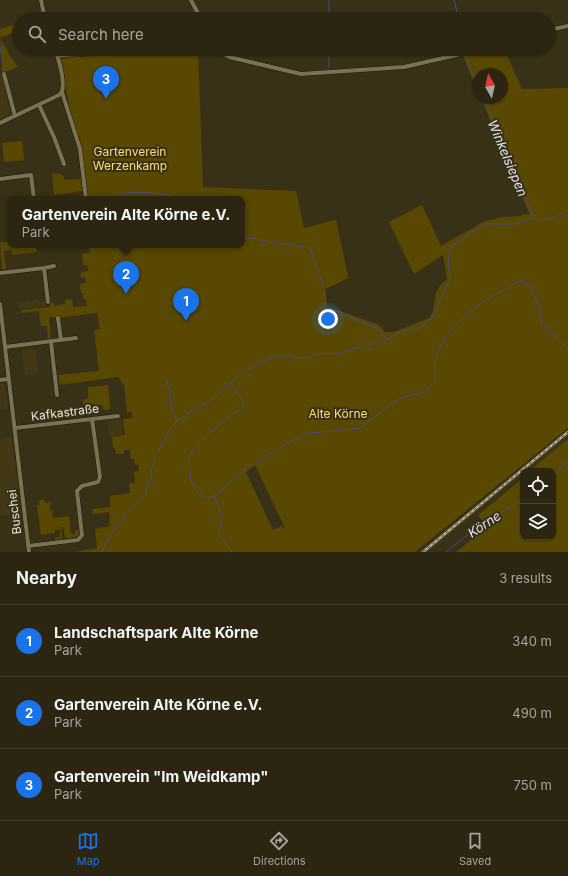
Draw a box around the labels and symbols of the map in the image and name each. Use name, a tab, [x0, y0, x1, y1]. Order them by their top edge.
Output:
pin: 3	[93, 66, 119, 99]
north arrow	[472, 68, 508, 104]
water label: Winkelsiepen	[485, 117, 531, 199]
park label: Gartenverein Werzenkamp	[93, 144, 167, 173]
pin: 2	[113, 261, 139, 294]
pin: 1	[173, 288, 199, 321]
your location	[318, 309, 338, 329]
street label: Kafkastraße	[30, 400, 100, 424]
park label: Alte Körne	[308, 406, 368, 421]
street label: Buschei	[4, 489, 24, 535]
water label: Körne	[464, 507, 504, 541]

